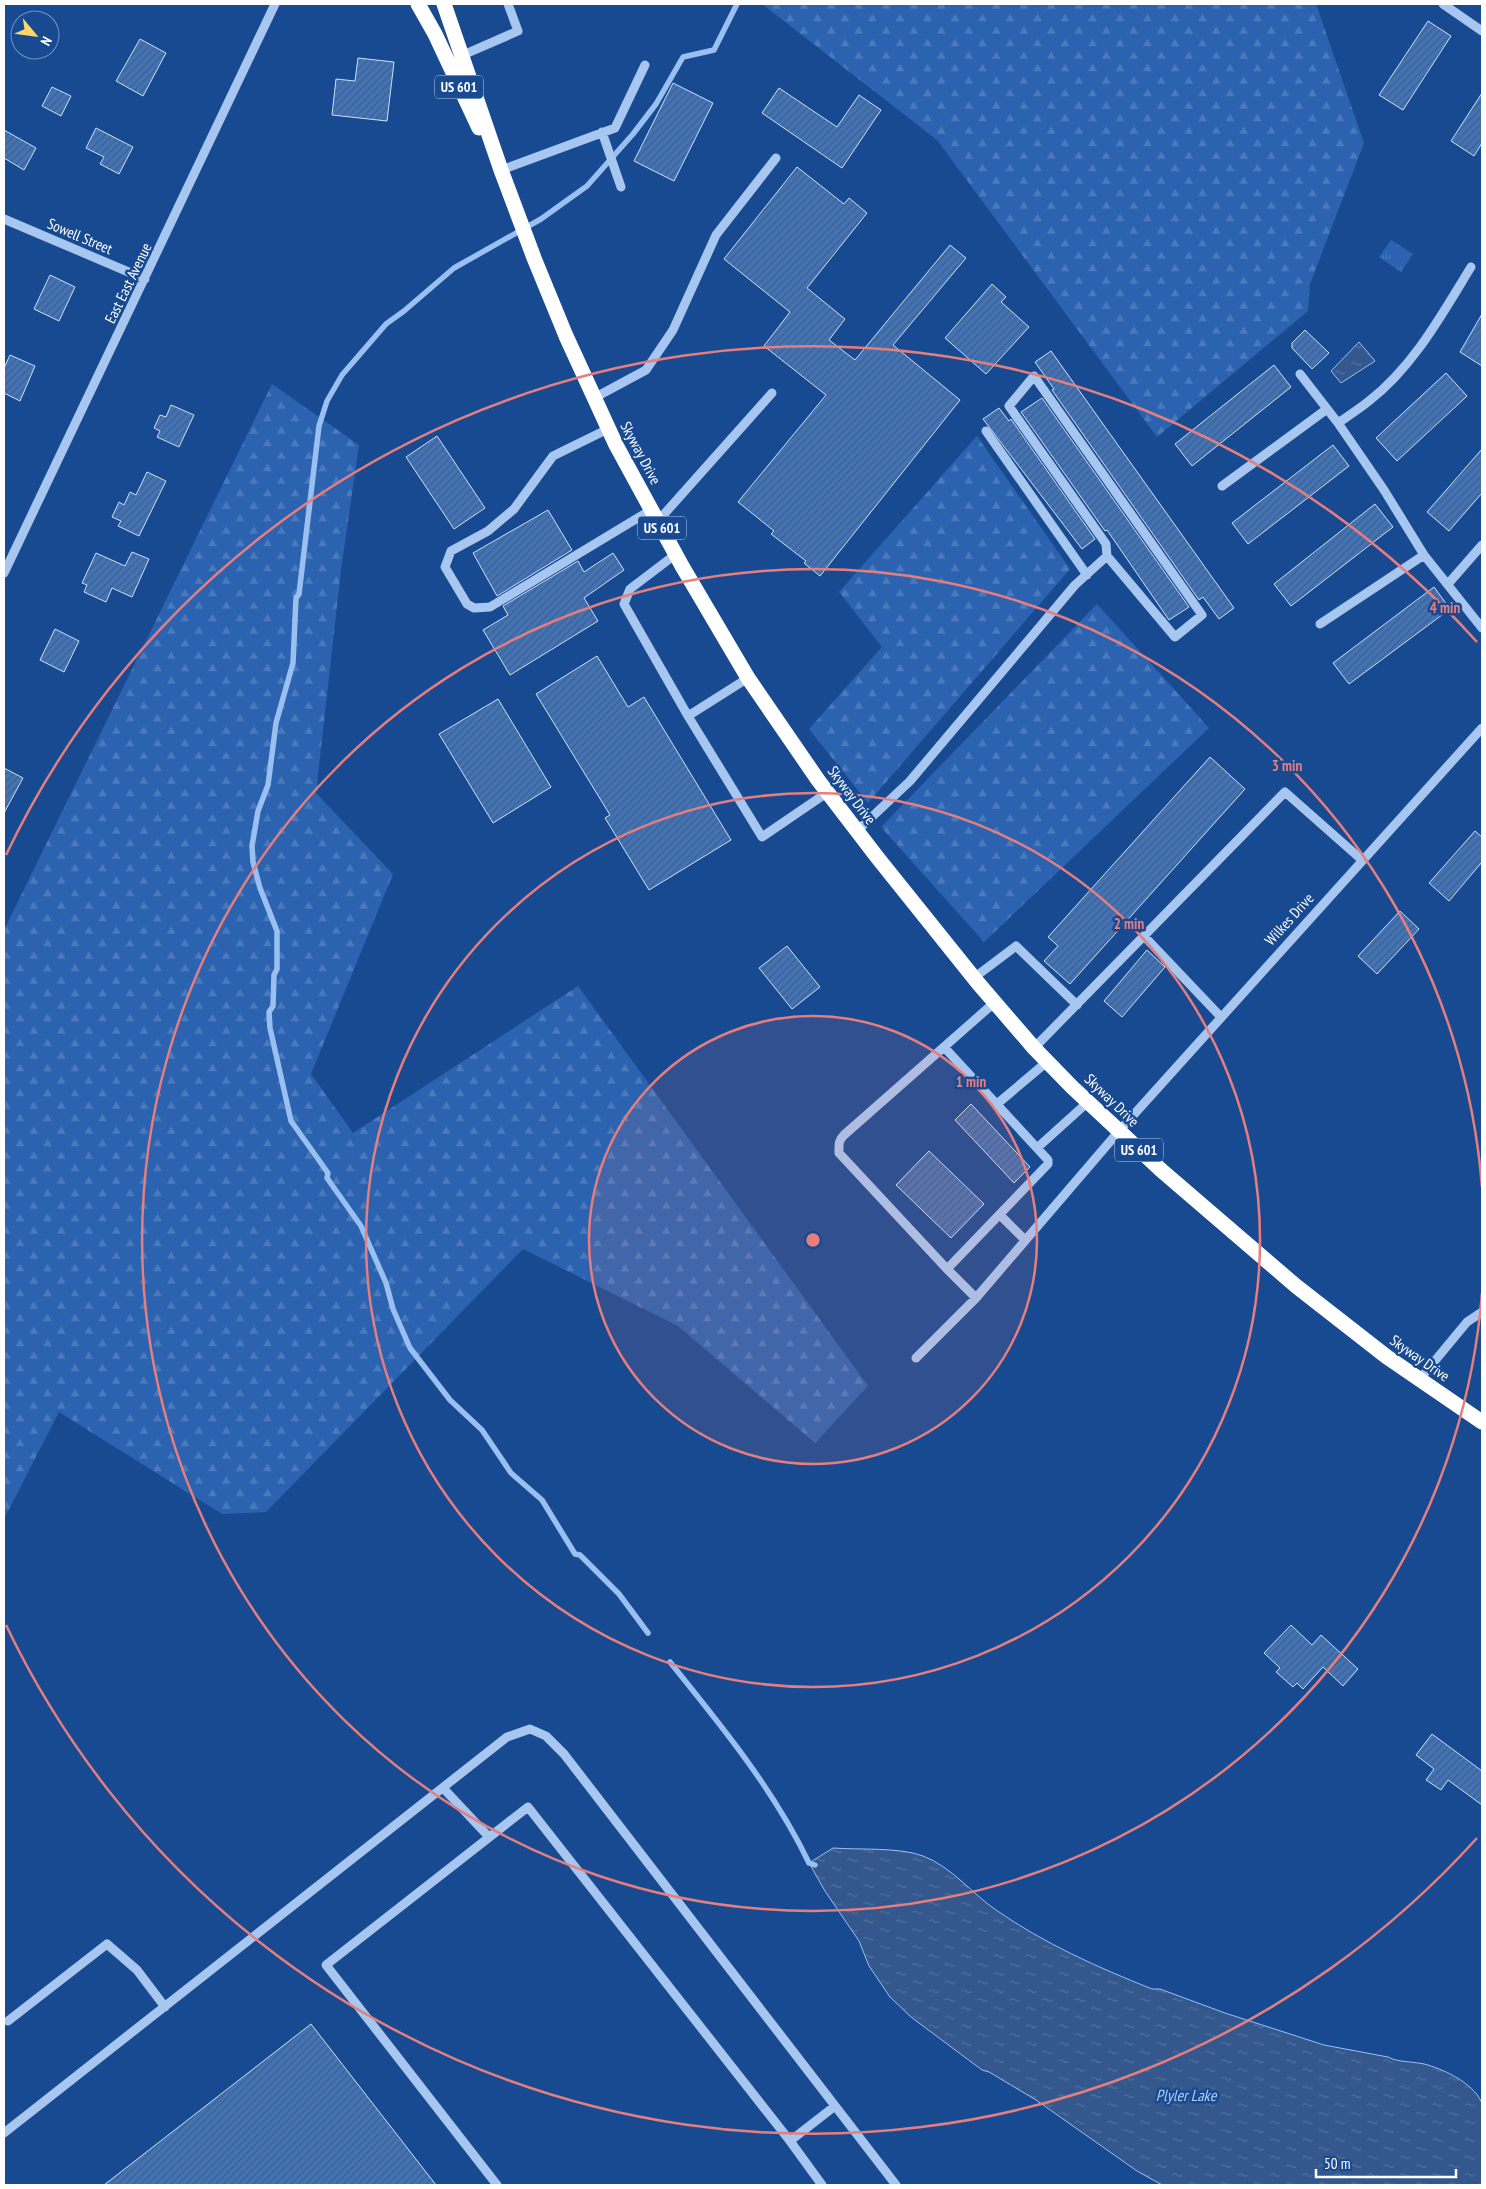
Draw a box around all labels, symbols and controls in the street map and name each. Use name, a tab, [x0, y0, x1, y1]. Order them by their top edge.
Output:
north arrow	[10, 10, 60, 60]
text: N	[37, 34, 56, 49]
road number: US 601	[435, 75, 483, 98]
street label: Sowell Street	[45, 214, 115, 258]
street label: East East Avenue	[100, 240, 156, 326]
street label: Skyway Drive	[617, 418, 665, 488]
road number: US 601	[638, 516, 686, 540]
text: 4 min	[1430, 598, 1460, 617]
text: 3 min	[1272, 756, 1302, 775]
street label: Skyway Drive	[824, 762, 880, 828]
street label: Wilkes Drive	[1260, 889, 1318, 949]
text: 2 min	[1114, 914, 1144, 933]
street label: Skyway Drive	[1081, 1069, 1143, 1131]
text: 1 min	[956, 1072, 986, 1091]
road number: US 601	[1115, 1138, 1163, 1162]
centre of rings	[804, 1231, 822, 1249]
street label: Skyway Drive	[1386, 1331, 1454, 1385]
water label: Plyler Lake	[1156, 2085, 1218, 2105]
scale bar	[1316, 2146, 1456, 2178]
text: 50 m	[1324, 2154, 1350, 2173]

